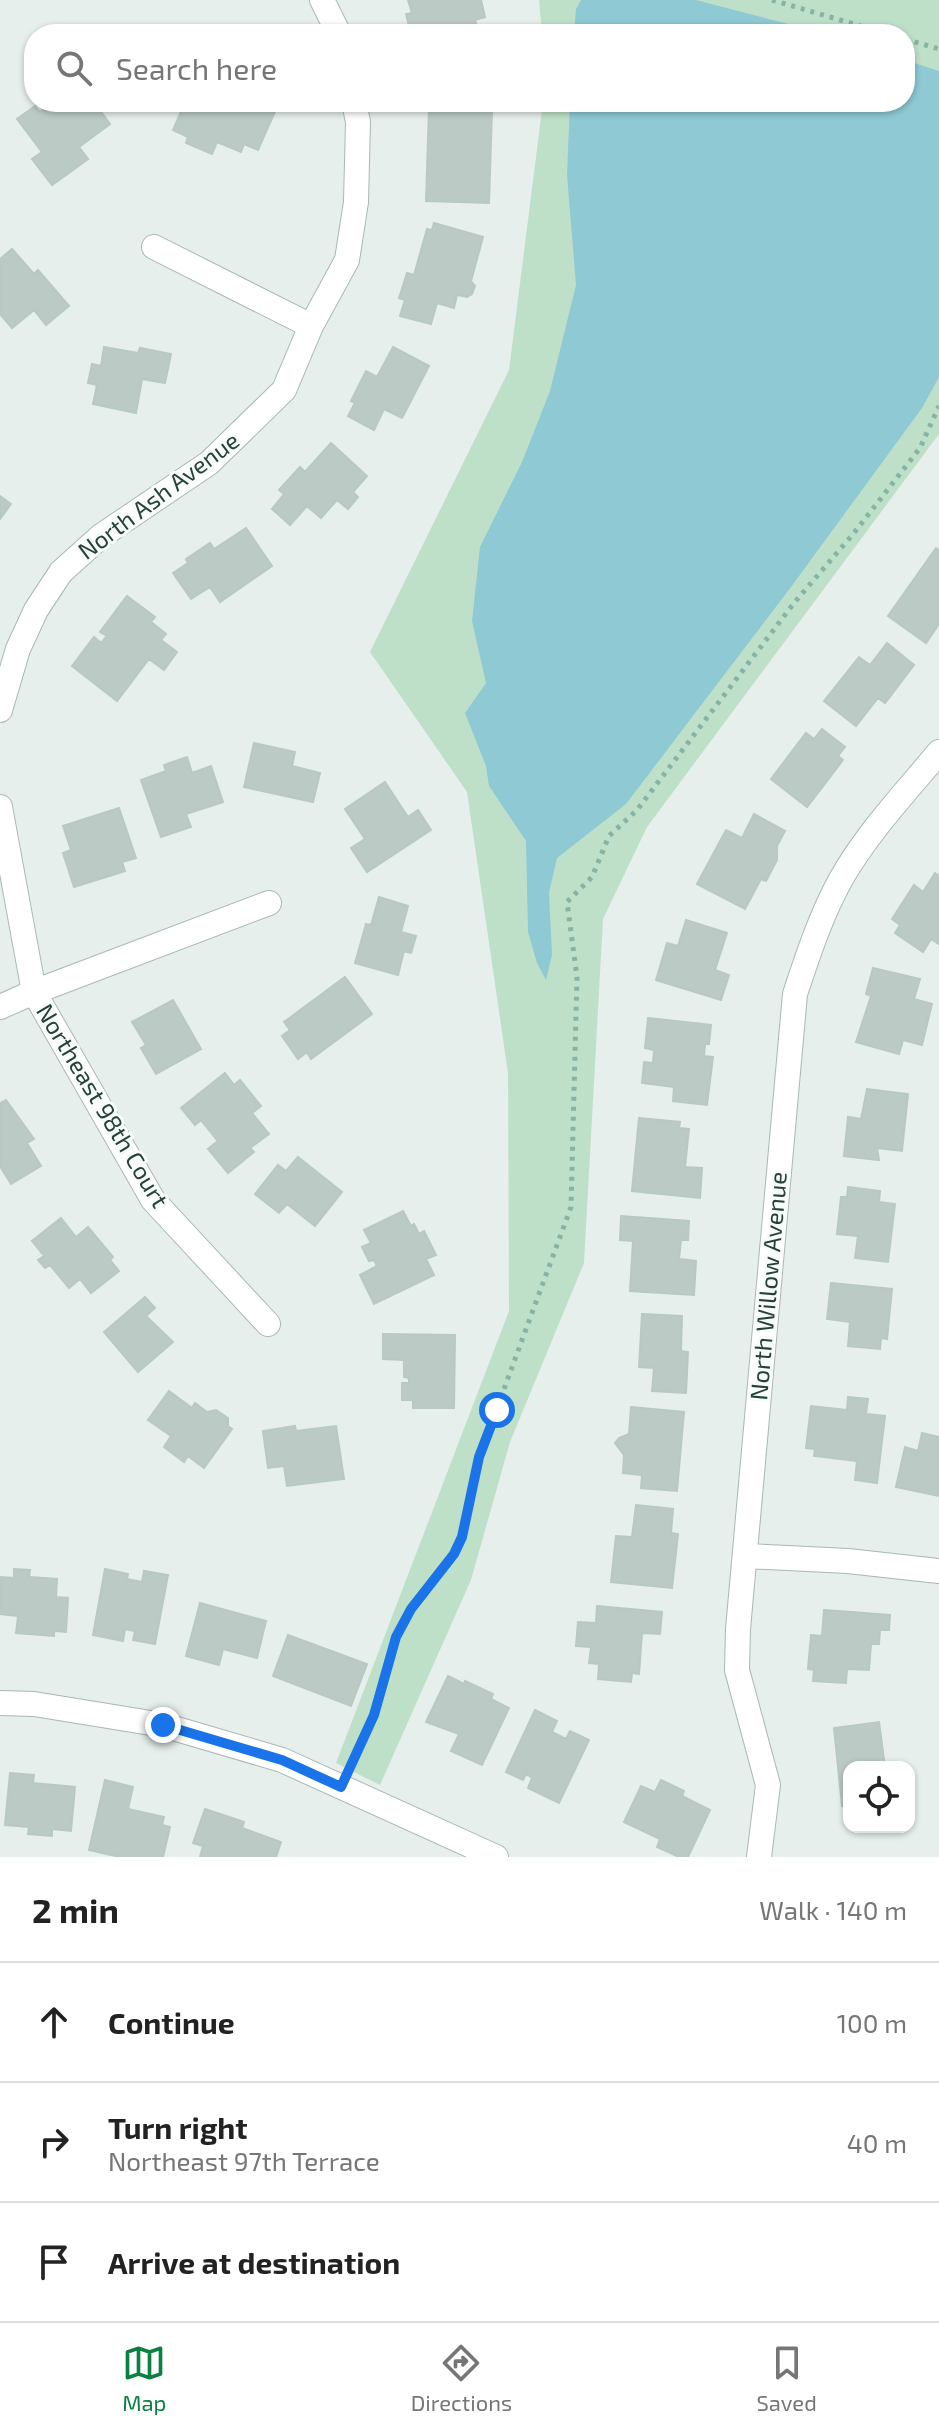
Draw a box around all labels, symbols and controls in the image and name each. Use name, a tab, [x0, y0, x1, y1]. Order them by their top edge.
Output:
search box	[24, 24, 915, 112]
icon: search	[52, 46, 96, 90]
text: Search here	[116, 50, 277, 86]
street label: North Ash Avenue	[72, 425, 244, 565]
street label: Northeast 98th Court	[31, 998, 176, 1212]
street label: North Willow Avenue	[743, 1170, 792, 1401]
route start	[479, 1392, 515, 1428]
route end	[145, 1707, 181, 1743]
map controls	[843, 1761, 915, 1833]
button: locate	[843, 1761, 915, 1833]
text: 2 min	[32, 1889, 119, 1930]
text: Walk · 140 m	[759, 1894, 907, 1925]
icon: ahead	[32, 2000, 76, 2044]
text: Continue	[108, 2004, 235, 2040]
text: 100 m	[837, 2007, 907, 2038]
text: Turn right	[108, 2109, 248, 2145]
icon: right	[32, 2120, 76, 2164]
text: 40 m	[847, 2127, 907, 2158]
text: Northeast 97th Terrace	[108, 2145, 380, 2176]
icon: arrive	[32, 2240, 76, 2284]
text: Arrive at destination	[108, 2244, 400, 2280]
tab: Map	[122, 2341, 166, 2415]
tab: Directions	[411, 2341, 512, 2415]
tab: Saved	[756, 2341, 817, 2415]

